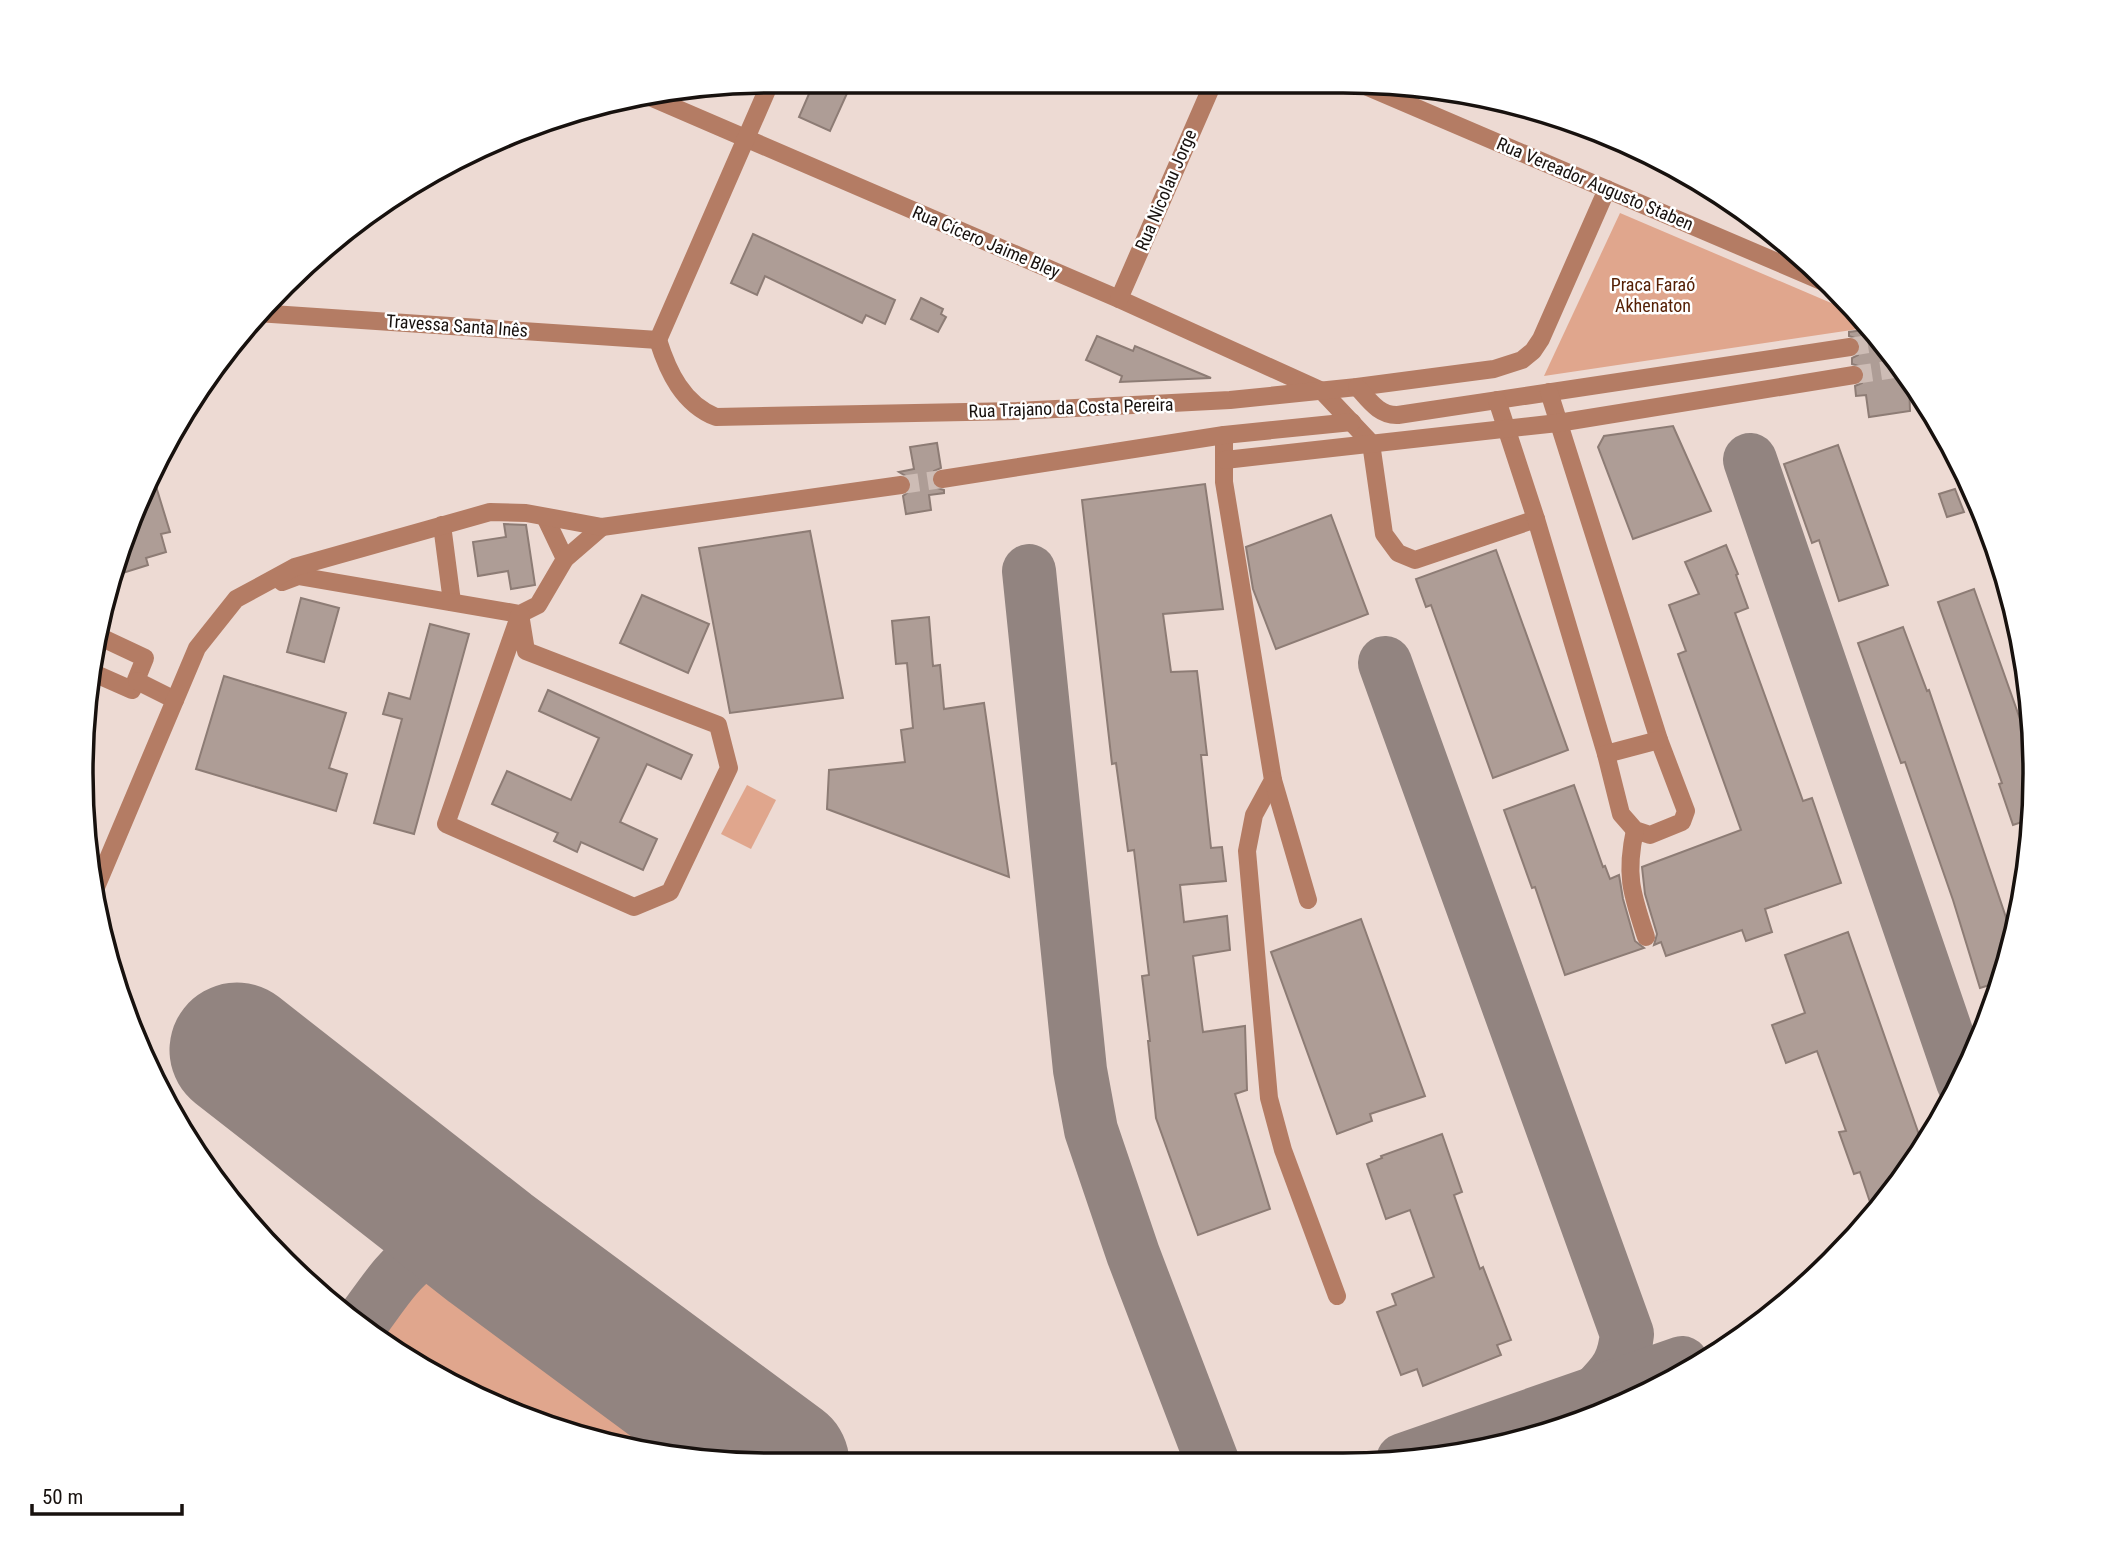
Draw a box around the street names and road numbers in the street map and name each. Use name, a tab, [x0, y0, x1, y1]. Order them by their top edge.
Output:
street label: Rua Nicolau Jorge	[1131, 126, 1201, 254]
street label: Rua Vereador Augusto Staben	[1494, 133, 1697, 235]
street label: Rua Cícero Jaime Bley	[909, 201, 1063, 282]
street label: Travessa Santa Inês	[385, 310, 529, 341]
street label: Rua Trajano da Costa Pereira	[968, 393, 1174, 422]

